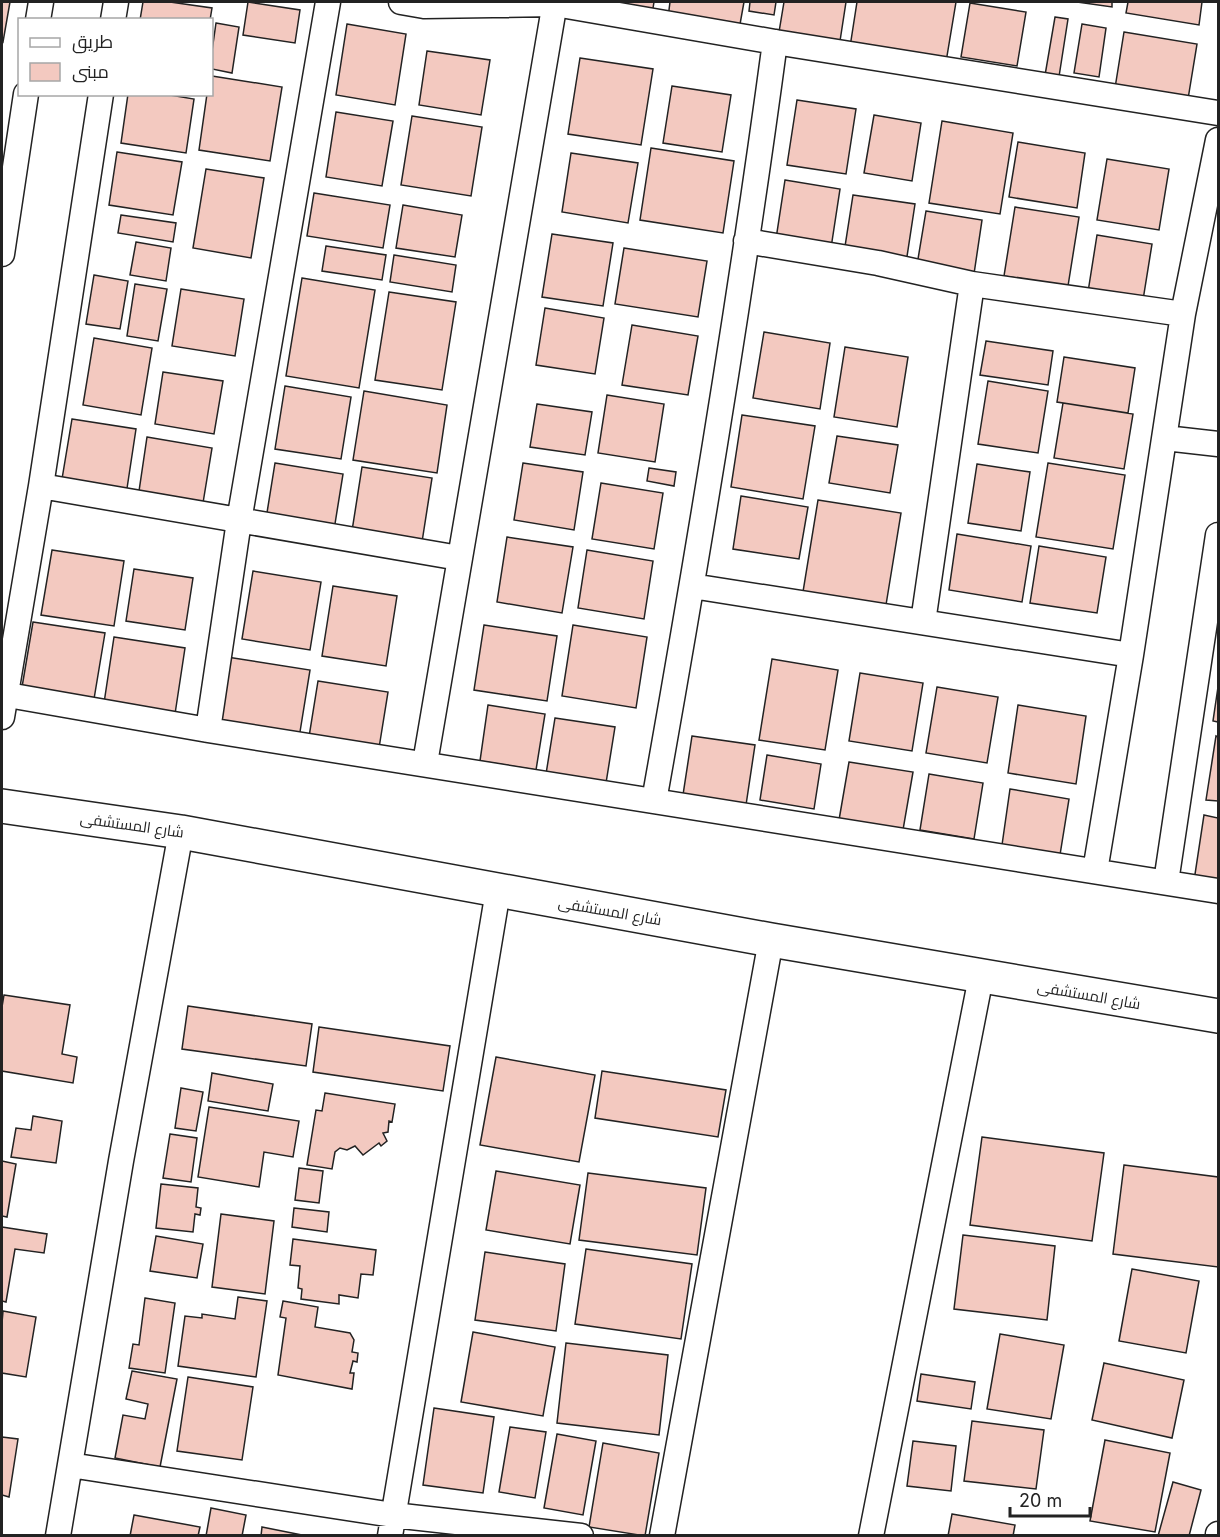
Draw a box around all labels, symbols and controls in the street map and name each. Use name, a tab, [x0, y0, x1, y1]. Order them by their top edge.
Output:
legend	[18, 18, 213, 96]
text: طريق	[72, 31, 113, 54]
text: مبنى	[72, 61, 109, 83]
street label: شارع المستشفى	[79, 808, 185, 844]
street label: شارع المستشفى	[556, 893, 663, 931]
street label: شارع المستشفى	[1035, 977, 1142, 1015]
scale bar	[1010, 1480, 1090, 1518]
text: 20 m	[1019, 1490, 1062, 1511]

